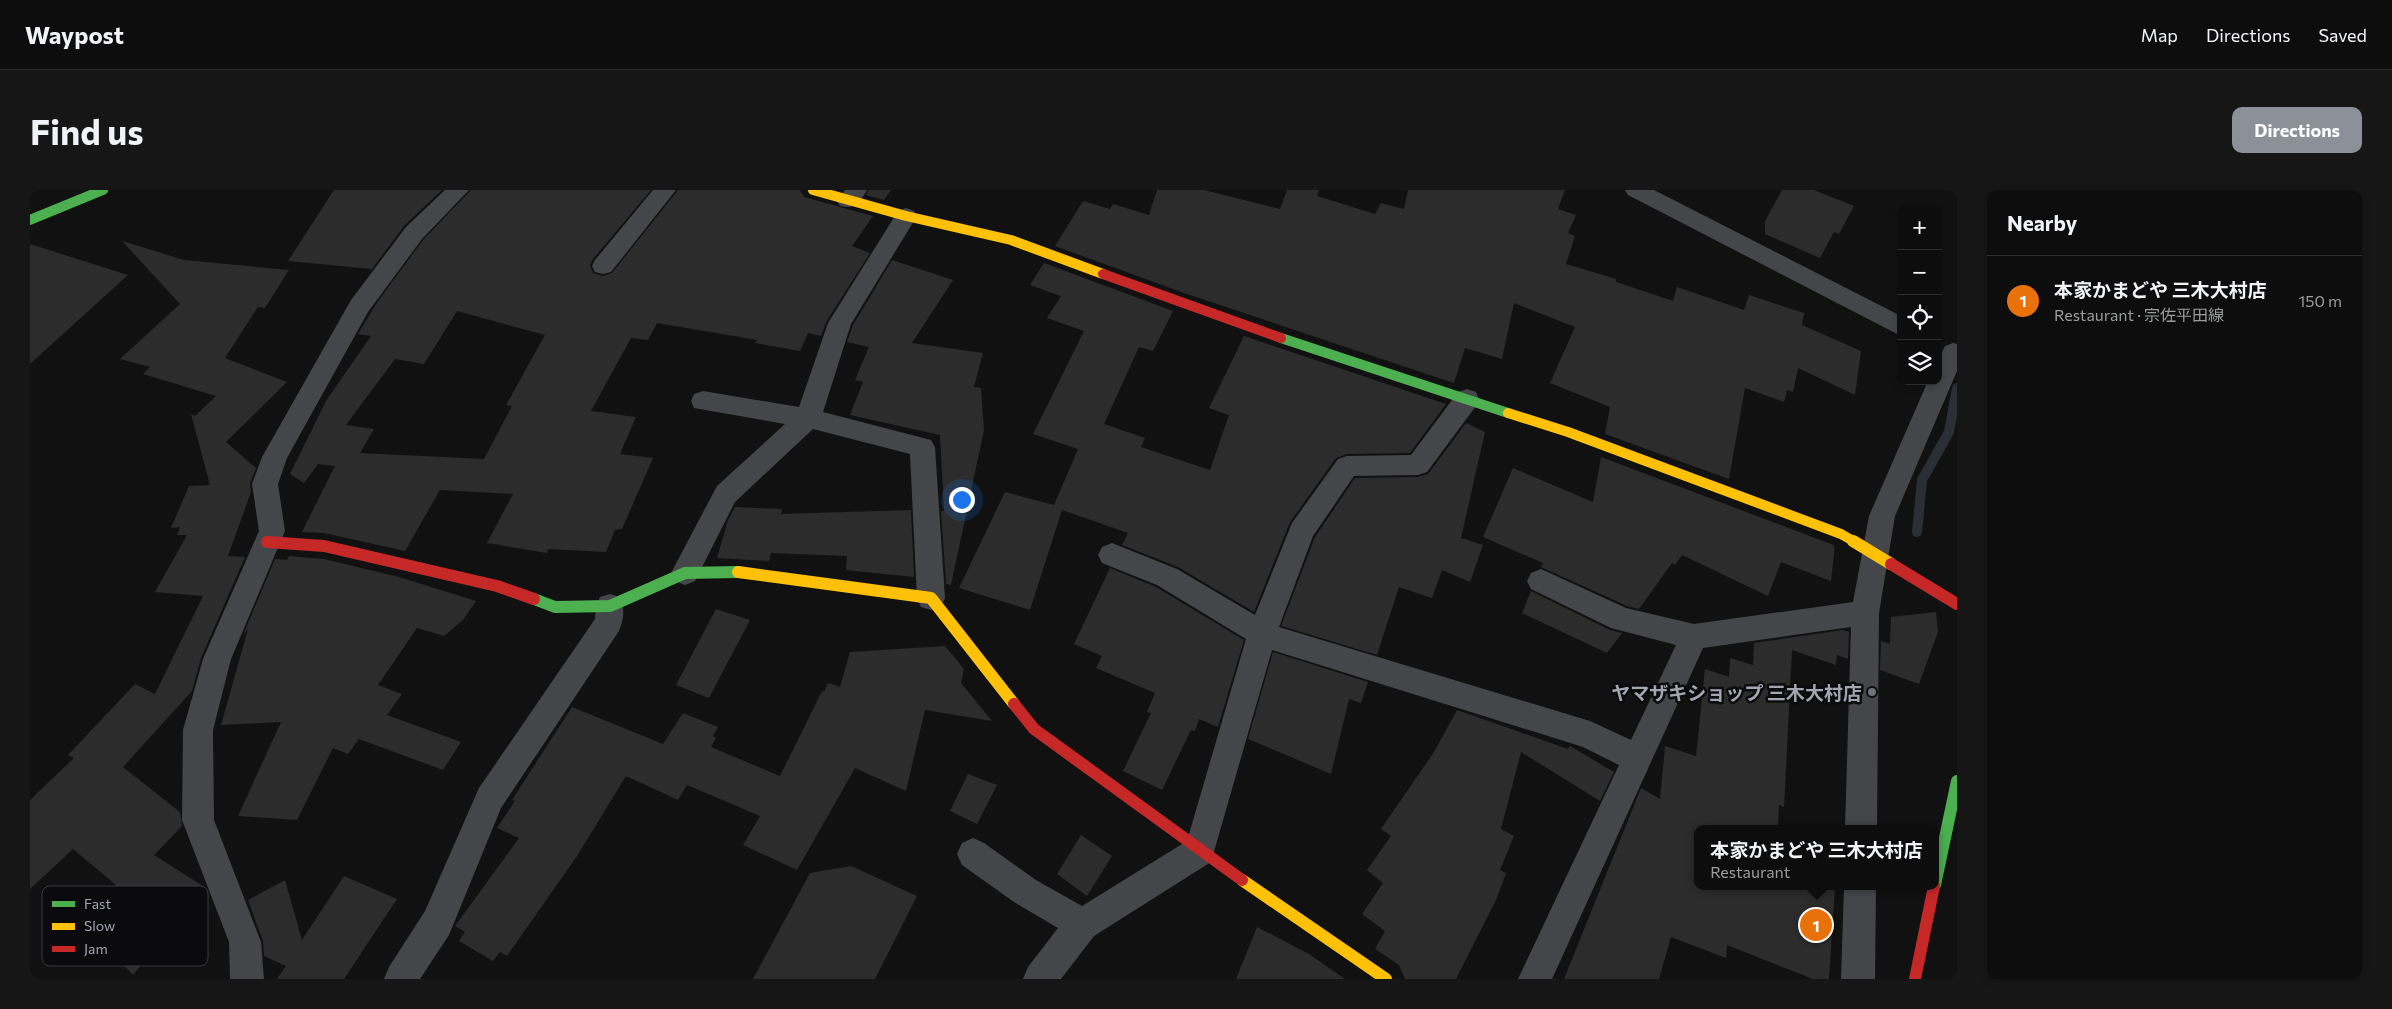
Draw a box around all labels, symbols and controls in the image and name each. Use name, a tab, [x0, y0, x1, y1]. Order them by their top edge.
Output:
text: Waypost	[25, 20, 124, 49]
text: Map	[2141, 24, 2178, 46]
text: Directions	[2206, 24, 2290, 46]
text: Saved	[2318, 24, 2367, 46]
button: Directions	[2232, 107, 2362, 153]
text: Find us	[30, 109, 144, 152]
map controls	[1897, 205, 1942, 385]
button: +	[1897, 205, 1942, 250]
text: Nearby	[2007, 210, 2077, 235]
button: −	[1897, 250, 1942, 295]
text: 本家かまどや 三木大村店	[2054, 278, 2267, 301]
text: 1	[2019, 291, 2027, 310]
text: 150 m	[2299, 291, 2342, 310]
button: locate	[1897, 295, 1942, 340]
text: Restaurant · 宗佐平田線	[2054, 305, 2224, 324]
button: layers	[1897, 340, 1942, 385]
your location	[949, 487, 975, 513]
place label: ヤマザキショップ 三木大村店	[1611, 681, 1862, 704]
marker: ヤマザキショップ 三木大村店	[1866, 686, 1878, 698]
popup	[1694, 825, 1939, 890]
text: 本家かまどや 三木大村店	[1710, 838, 1923, 861]
text: Restaurant	[1710, 862, 1790, 881]
legend	[42, 886, 208, 966]
text: Fast	[84, 895, 111, 912]
pin: 1	[1800, 906, 1832, 944]
text: Slow	[84, 917, 115, 934]
text: Jam	[84, 940, 108, 957]

